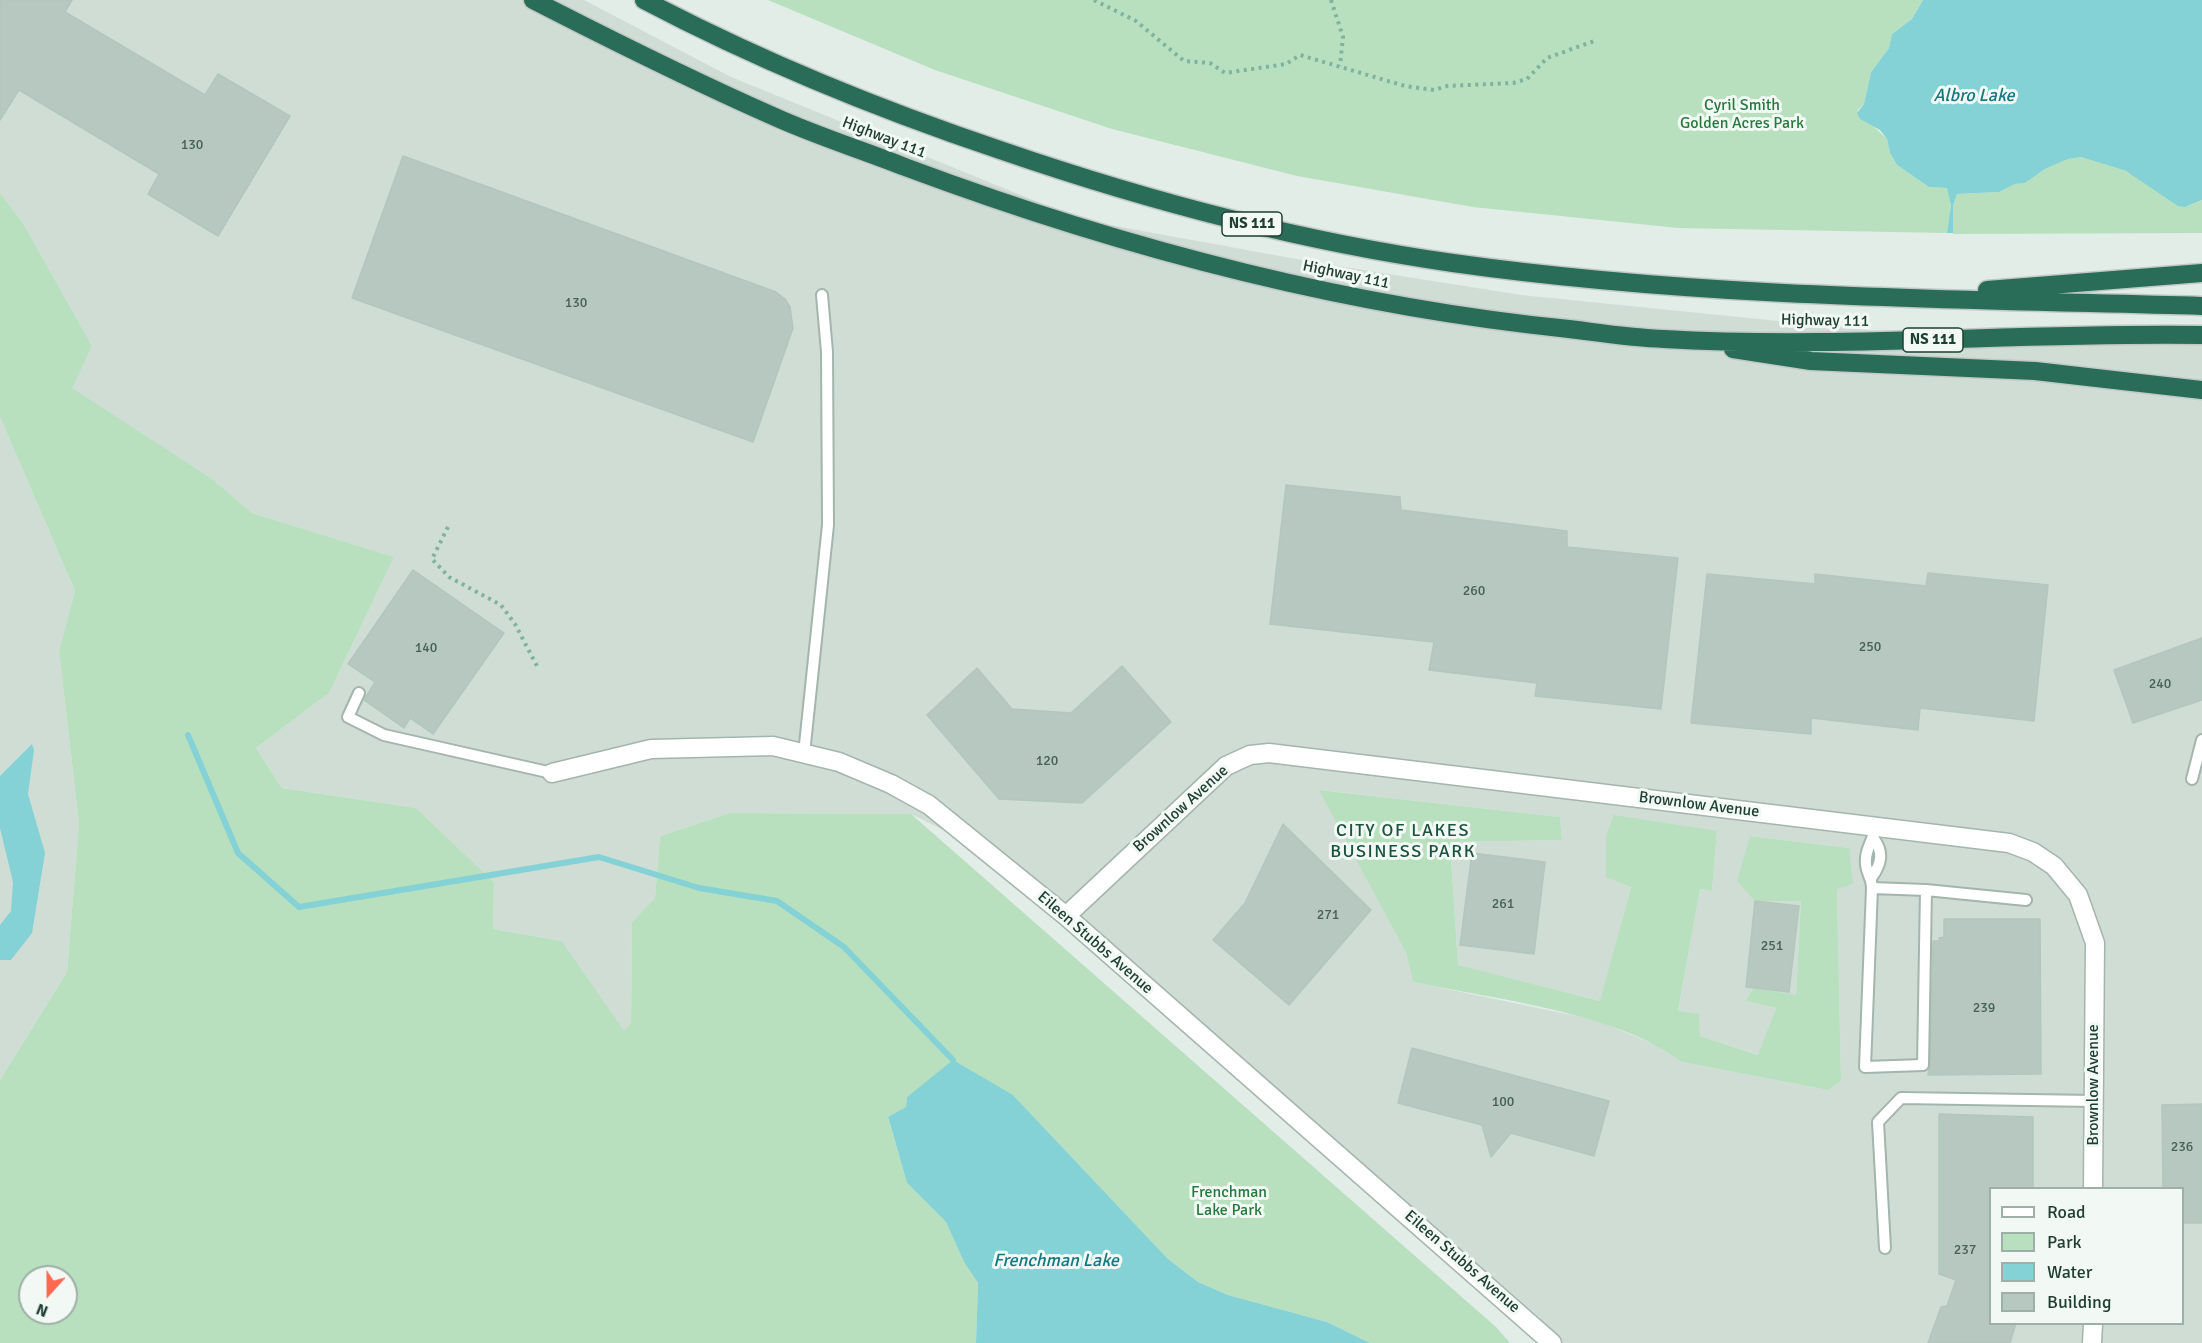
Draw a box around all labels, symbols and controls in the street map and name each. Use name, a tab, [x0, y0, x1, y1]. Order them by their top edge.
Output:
water label: Albro Lake	[1933, 85, 2015, 107]
park label: Cyril Smith Golden Acres Park	[1680, 96, 1804, 134]
street label: Highway 111	[839, 113, 929, 163]
house number: 130	[181, 137, 203, 153]
road number: NS 111	[1222, 212, 1282, 236]
street label: Highway 111	[1301, 256, 1391, 294]
house number: 130	[565, 295, 587, 311]
street label: Highway 111	[1781, 311, 1869, 331]
road number: NS 111	[1903, 328, 1963, 352]
house number: 260	[1463, 583, 1485, 599]
house number: 250	[1859, 639, 1881, 655]
house number: 140	[415, 640, 437, 656]
house number: 240	[2149, 676, 2171, 692]
house number: 120	[1036, 753, 1058, 769]
street label: Brownlow Avenue	[1130, 761, 1232, 857]
street label: Brownlow Avenue	[1638, 788, 1760, 822]
district label: CITY OF LAKES BUSINESS PARK	[1330, 820, 1476, 862]
street label: Eileen Stubbs Avenue	[1033, 888, 1157, 998]
house number: 261	[1492, 896, 1514, 912]
house number: 271	[1317, 907, 1339, 923]
house number: 251	[1761, 938, 1783, 954]
house number: 239	[1973, 1000, 1995, 1016]
street label: Brownlow Avenue	[2084, 1024, 2104, 1146]
house number: 100	[1492, 1094, 1514, 1110]
house number: 236	[2171, 1139, 2193, 1155]
park label: Frenchman Lake Park	[1191, 1183, 1267, 1221]
legend	[1989, 1187, 2184, 1325]
text: Road	[2047, 1201, 2086, 1223]
street label: Eileen Stubbs Avenue	[1400, 1207, 1524, 1317]
text: Park	[2047, 1231, 2082, 1253]
house number: 237	[1954, 1242, 1976, 1258]
water label: Frenchman Lake	[993, 1250, 1119, 1272]
text: Water	[2047, 1261, 2092, 1283]
north arrow	[18, 1265, 78, 1325]
text: Building	[2047, 1291, 2111, 1313]
text: N	[33, 1299, 51, 1321]

